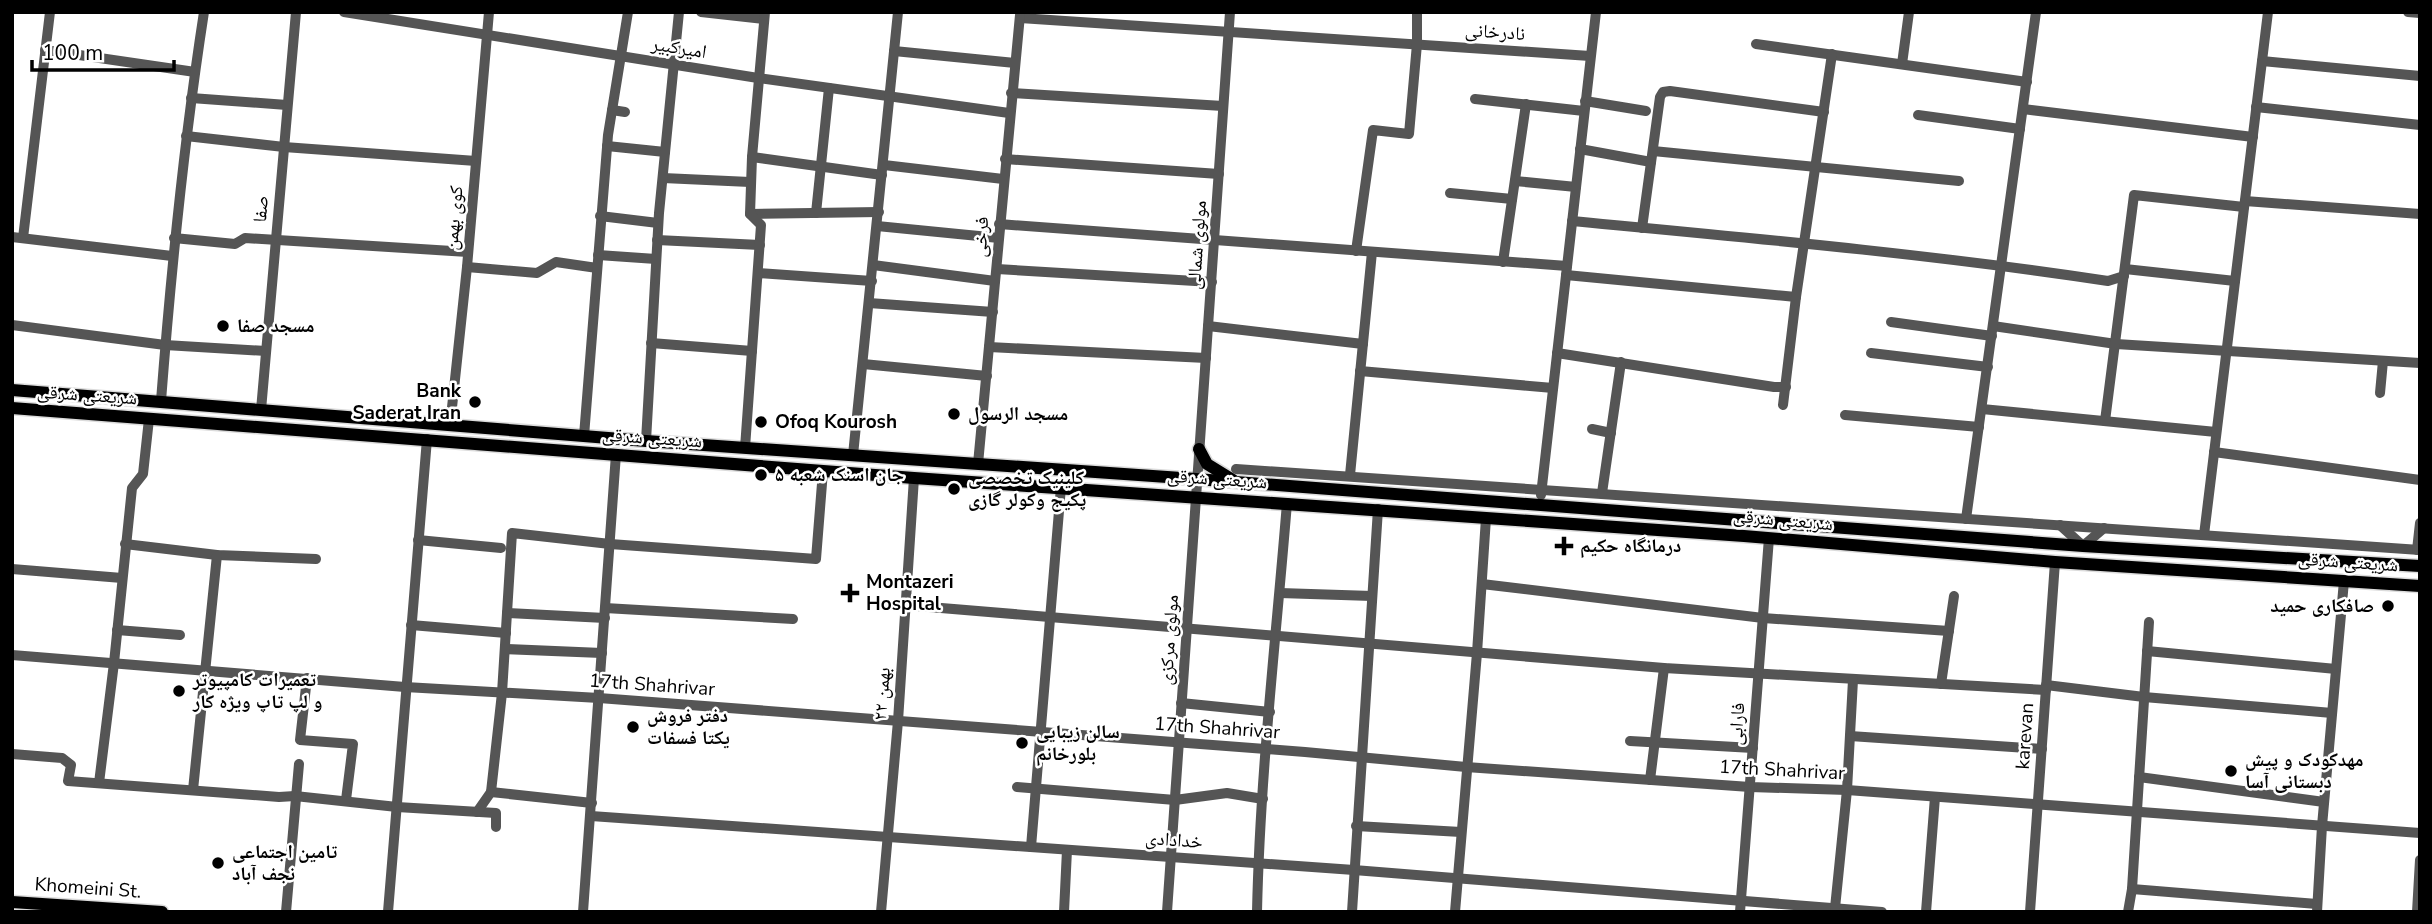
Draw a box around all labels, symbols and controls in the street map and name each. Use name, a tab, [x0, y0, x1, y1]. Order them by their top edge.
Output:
street label: نادرخانی	[1464, 17, 1526, 47]
scale bar	[32, 28, 173, 72]
street label: امیرکبیر	[648, 31, 709, 65]
text: 100 m	[42, 39, 103, 67]
street label: کوی بهمن	[438, 184, 470, 251]
street label: صفا	[247, 194, 275, 224]
street label: مولوی شمالی	[1181, 200, 1213, 290]
street label: فرخی	[967, 216, 995, 258]
place label: مسجد صفا	[237, 313, 314, 339]
marker: مسجد صفا	[215, 318, 231, 334]
place label: Bank Saderat Iran	[353, 378, 462, 426]
street label: شریعتی شرقی	[36, 379, 138, 411]
marker: Bank Saderat Iran	[467, 394, 483, 410]
place label: مسجد الرسول	[968, 401, 1068, 427]
marker: مسجد الرسول	[946, 406, 962, 422]
place label: Ofoq Kourosh	[775, 409, 897, 435]
marker: Ofoq Kourosh	[753, 414, 769, 430]
street label: شریعتی شرقی	[601, 422, 703, 454]
place label: جان اسنک شعبه ۵	[775, 462, 904, 488]
street label: شریعتی شرقی	[1166, 463, 1268, 495]
place label: کلینیک تخصصی پکیج وکولر گازی	[968, 465, 1086, 513]
marker: جان اسنک شعبه ۵	[753, 467, 769, 483]
marker: کلینیک تخصصی پکیج وکولر گازی	[946, 481, 962, 497]
street label: شریعتی شرقی	[1732, 503, 1834, 537]
place label: درمانگاه حکیم	[1580, 533, 1681, 559]
marker: درمانگاه حکیم	[1554, 536, 1574, 556]
street label: شریعتی شرقی	[2297, 546, 2399, 578]
place label: Montazeri Hospital	[866, 569, 954, 617]
marker: Montazeri Hospital	[840, 583, 860, 603]
place label: صافکاری حمید	[2270, 593, 2374, 619]
street label: مولوی مرکزی	[1153, 594, 1185, 686]
marker: صافکاری حمید	[2380, 598, 2396, 614]
street label: ۲۲ بهمن	[867, 666, 897, 722]
place label: تعمیرات کامپیوتر و لپ تاپ ویژه کار	[192, 667, 323, 715]
street label: 17th Shahrivar	[588, 668, 716, 702]
marker: تعمیرات کامپیوتر و لپ تاپ ویژه کار	[171, 683, 187, 699]
street label: فارابی	[1723, 702, 1751, 746]
street label: karevan	[2010, 702, 2040, 770]
place label: دفتر فروش یکتا فسفات	[647, 703, 730, 751]
street label: 17th Shahrivar	[1153, 711, 1281, 745]
marker: دفتر فروش یکتا فسفات	[625, 719, 641, 735]
place label: سالن زیبایی بلورخانم	[1036, 719, 1120, 767]
marker: سالن زیبایی بلورخانم	[1014, 735, 1030, 751]
place label: مهدکودک و پیش دبستانی آسا	[2245, 747, 2364, 795]
street label: 17th Shahrivar	[1718, 754, 1846, 786]
marker: مهدکودک و پیش دبستانی آسا	[2223, 763, 2239, 779]
street label: خدادادی	[1144, 825, 1204, 855]
place label: تامین اجتماعی نجف آباد	[232, 839, 338, 887]
marker: تامین اجتماعی نجف آباد	[210, 855, 226, 871]
street label: Khomeini St.	[34, 871, 142, 905]

